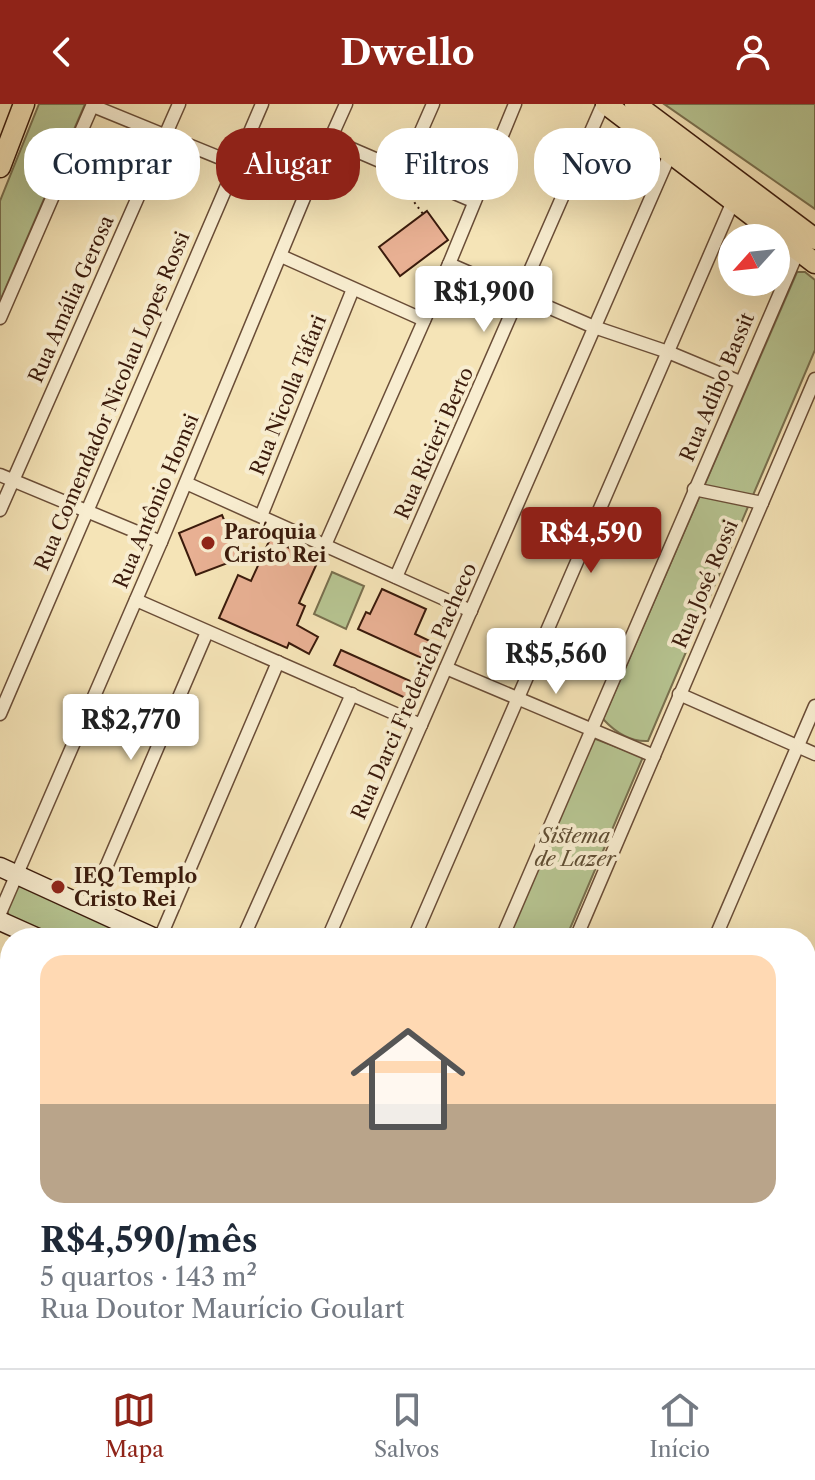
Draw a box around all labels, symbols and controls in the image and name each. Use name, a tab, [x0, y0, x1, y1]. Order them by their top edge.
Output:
icon: back	[40, 30, 84, 74]
text: Dwello	[340, 30, 475, 74]
icon: person	[731, 30, 775, 74]
chip: Comprar	[24, 128, 200, 200]
chip: Alugar	[216, 128, 360, 200]
chip: Filtros	[376, 128, 518, 200]
chip: Novo	[534, 128, 660, 200]
street label: Rua Amália Gerosa	[23, 211, 119, 386]
north arrow	[718, 224, 790, 296]
map controls	[718, 224, 790, 296]
street label: Rua Comendador Nicolau Lopes Rossi	[30, 228, 194, 574]
pin: R$1,900	[410, 266, 558, 334]
text: R$1,900	[433, 276, 535, 308]
street label: Rua Adibo Bassit	[675, 309, 759, 465]
street label: Rua Nicolla Táfari	[245, 311, 331, 479]
street label: Rua Ricieri Berto	[390, 363, 478, 523]
street label: Rua Antônio Homsi	[108, 410, 204, 592]
pin: R$4,590	[517, 507, 665, 575]
street label: Rua José Rossi	[667, 516, 743, 652]
text: R$4,590	[539, 517, 643, 549]
place label: Paróquia Cristo Rei	[224, 520, 326, 567]
marker: Paróquia Cristo Rei	[199, 534, 217, 552]
street label: Rua Darci Frederich Pacheco	[346, 559, 482, 823]
pin: R$5,560	[482, 628, 630, 696]
text: R$5,560	[505, 638, 607, 670]
pin: R$2,770	[57, 694, 205, 762]
text: R$2,770	[81, 704, 181, 736]
park label: Sistema de Lazer	[534, 824, 617, 871]
place label: IEQ Templo Cristo Rei	[74, 864, 197, 911]
marker: IEQ Templo Cristo Rei	[49, 878, 67, 896]
icon: home	[336, 1007, 480, 1151]
text: R$4,590/mês	[40, 1219, 258, 1261]
text: 5 quartos · 143 m²	[40, 1261, 257, 1293]
text: Rua Doutor Maurício Goulart	[40, 1293, 404, 1325]
tab: Mapa	[105, 1388, 164, 1463]
tab: Salvos	[374, 1388, 439, 1463]
tab: Início	[649, 1388, 710, 1463]

